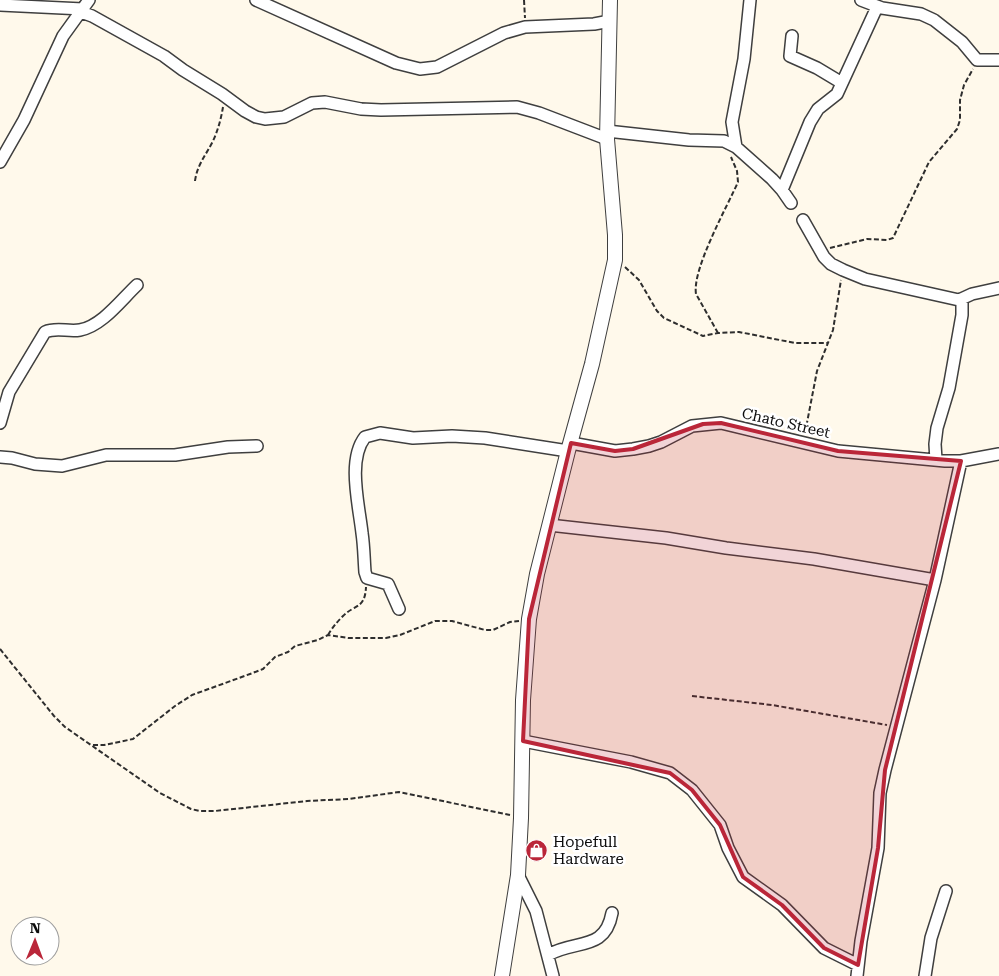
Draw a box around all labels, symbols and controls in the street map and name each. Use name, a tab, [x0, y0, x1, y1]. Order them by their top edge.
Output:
street label: Chato Street	[740, 404, 832, 442]
place label: Hopefull Hardware	[553, 833, 624, 868]
shop icon: Hopefull Hardware	[525, 839, 549, 863]
north arrow	[10, 916, 60, 966]
text: N	[30, 920, 41, 936]

